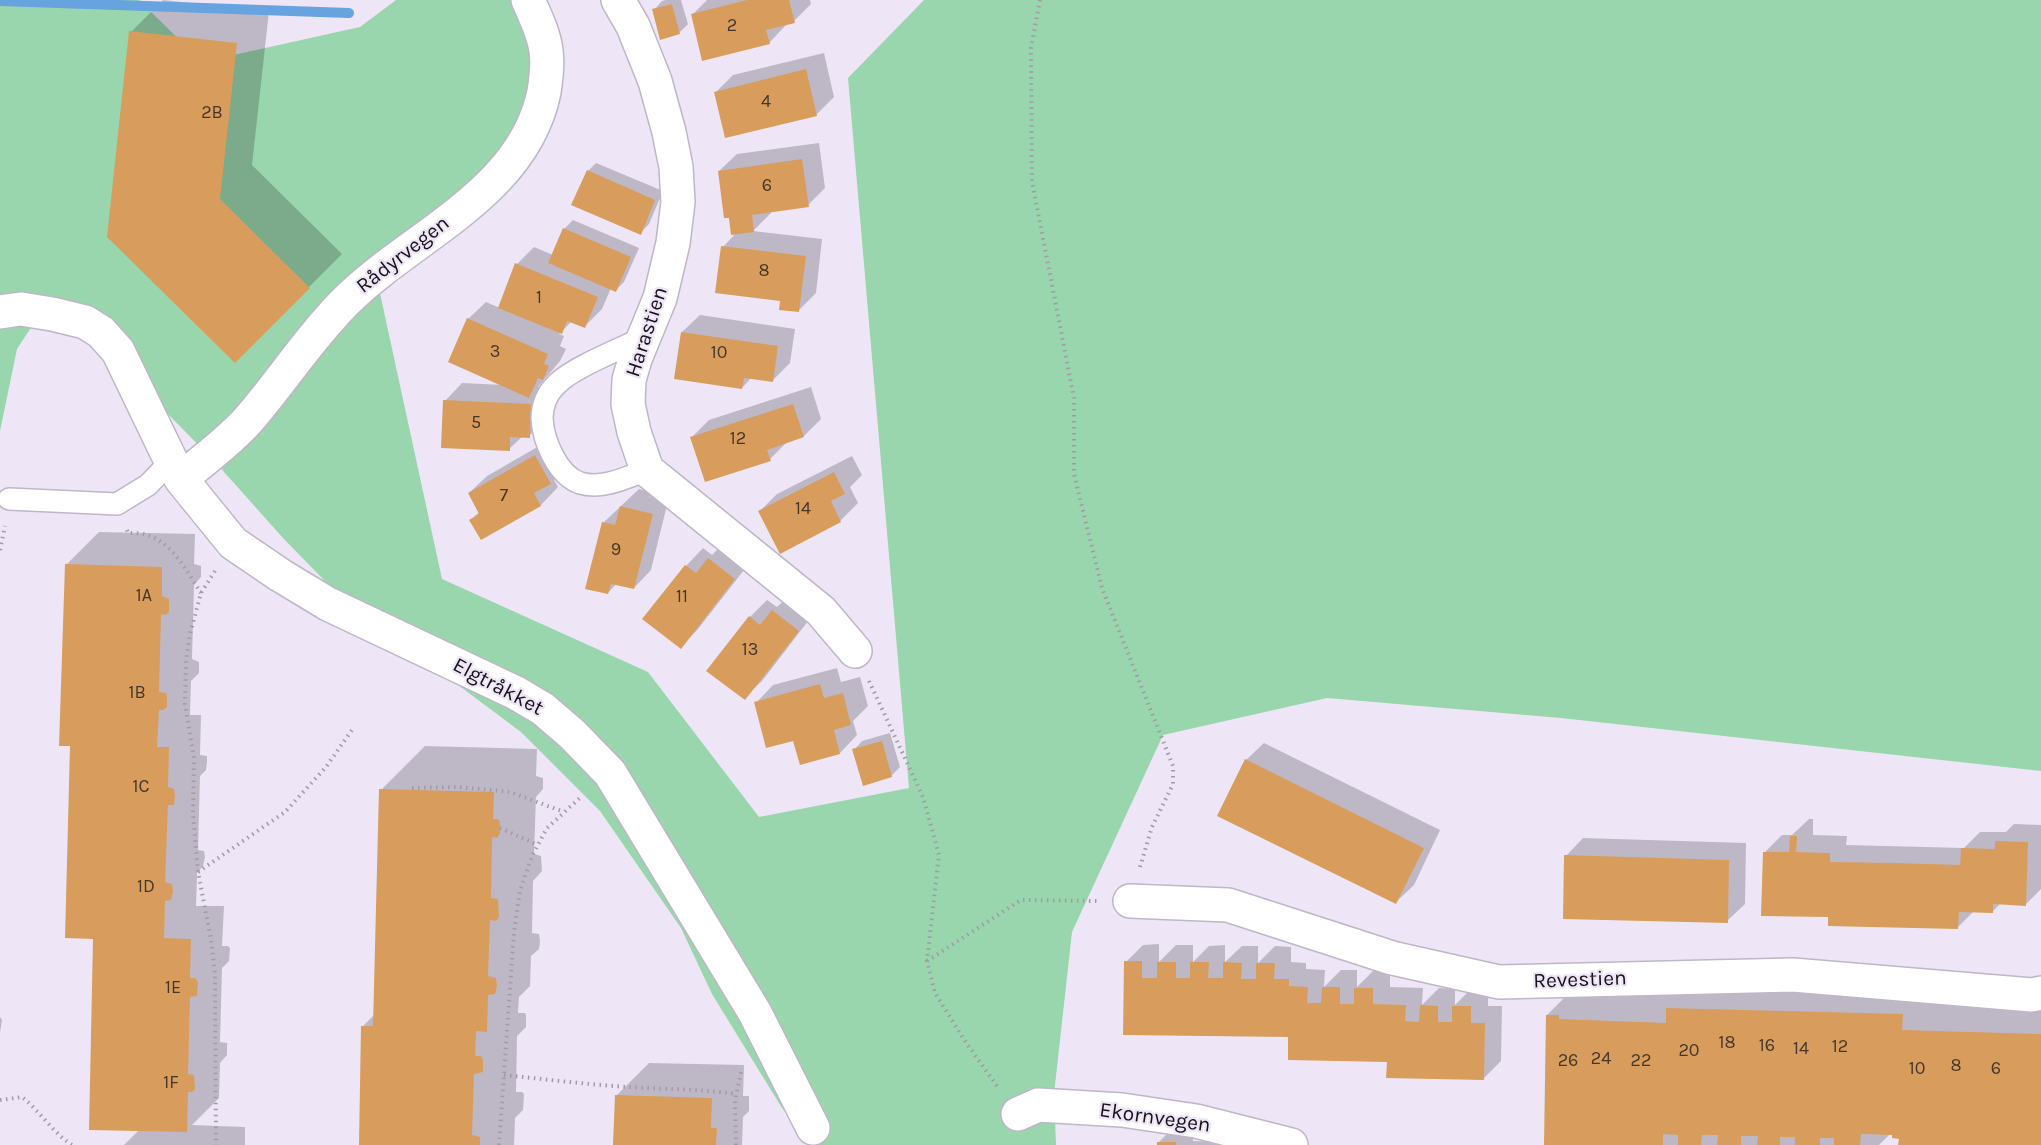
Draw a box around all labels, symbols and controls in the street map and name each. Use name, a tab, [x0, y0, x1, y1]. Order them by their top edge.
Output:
house number: 2	[727, 15, 737, 37]
house number: 4	[761, 91, 771, 113]
house number: 2B	[201, 102, 223, 124]
house number: 6	[762, 175, 772, 197]
street label: Rådyrvegen	[352, 211, 454, 299]
house number: 8	[758, 260, 770, 282]
street label: Harastien	[621, 284, 673, 380]
house number: 1	[536, 287, 542, 309]
house number: 3	[490, 341, 500, 363]
house number: 10	[711, 342, 727, 364]
house number: 5	[471, 412, 481, 434]
house number: 12	[730, 428, 746, 450]
house number: 7	[500, 485, 508, 507]
house number: 14	[795, 498, 811, 520]
house number: 9	[611, 539, 621, 561]
house number: 1A	[136, 585, 152, 607]
house number: 11	[676, 586, 688, 608]
house number: 13	[742, 639, 758, 661]
street label: Elgtråkket	[448, 653, 548, 721]
house number: 1B	[128, 682, 146, 704]
house number: 1C	[133, 776, 149, 798]
house number: 1D	[137, 876, 155, 898]
street label: Revestien	[1533, 966, 1627, 994]
house number: 1E	[165, 977, 181, 999]
house number: 18	[1718, 1032, 1736, 1054]
house number: 16	[1759, 1035, 1775, 1057]
house number: 12	[1832, 1036, 1848, 1058]
house number: 14	[1793, 1038, 1809, 1060]
house number: 20	[1678, 1040, 1700, 1062]
house number: 24	[1591, 1048, 1611, 1070]
house number: 26	[1558, 1050, 1578, 1072]
house number: 22	[1631, 1050, 1651, 1072]
house number: 8	[1950, 1055, 1962, 1077]
house number: 10	[1909, 1058, 1925, 1080]
house number: 6	[1991, 1058, 2001, 1080]
house number: 1F	[163, 1072, 179, 1094]
street label: Ekornvegen	[1098, 1098, 1212, 1138]

